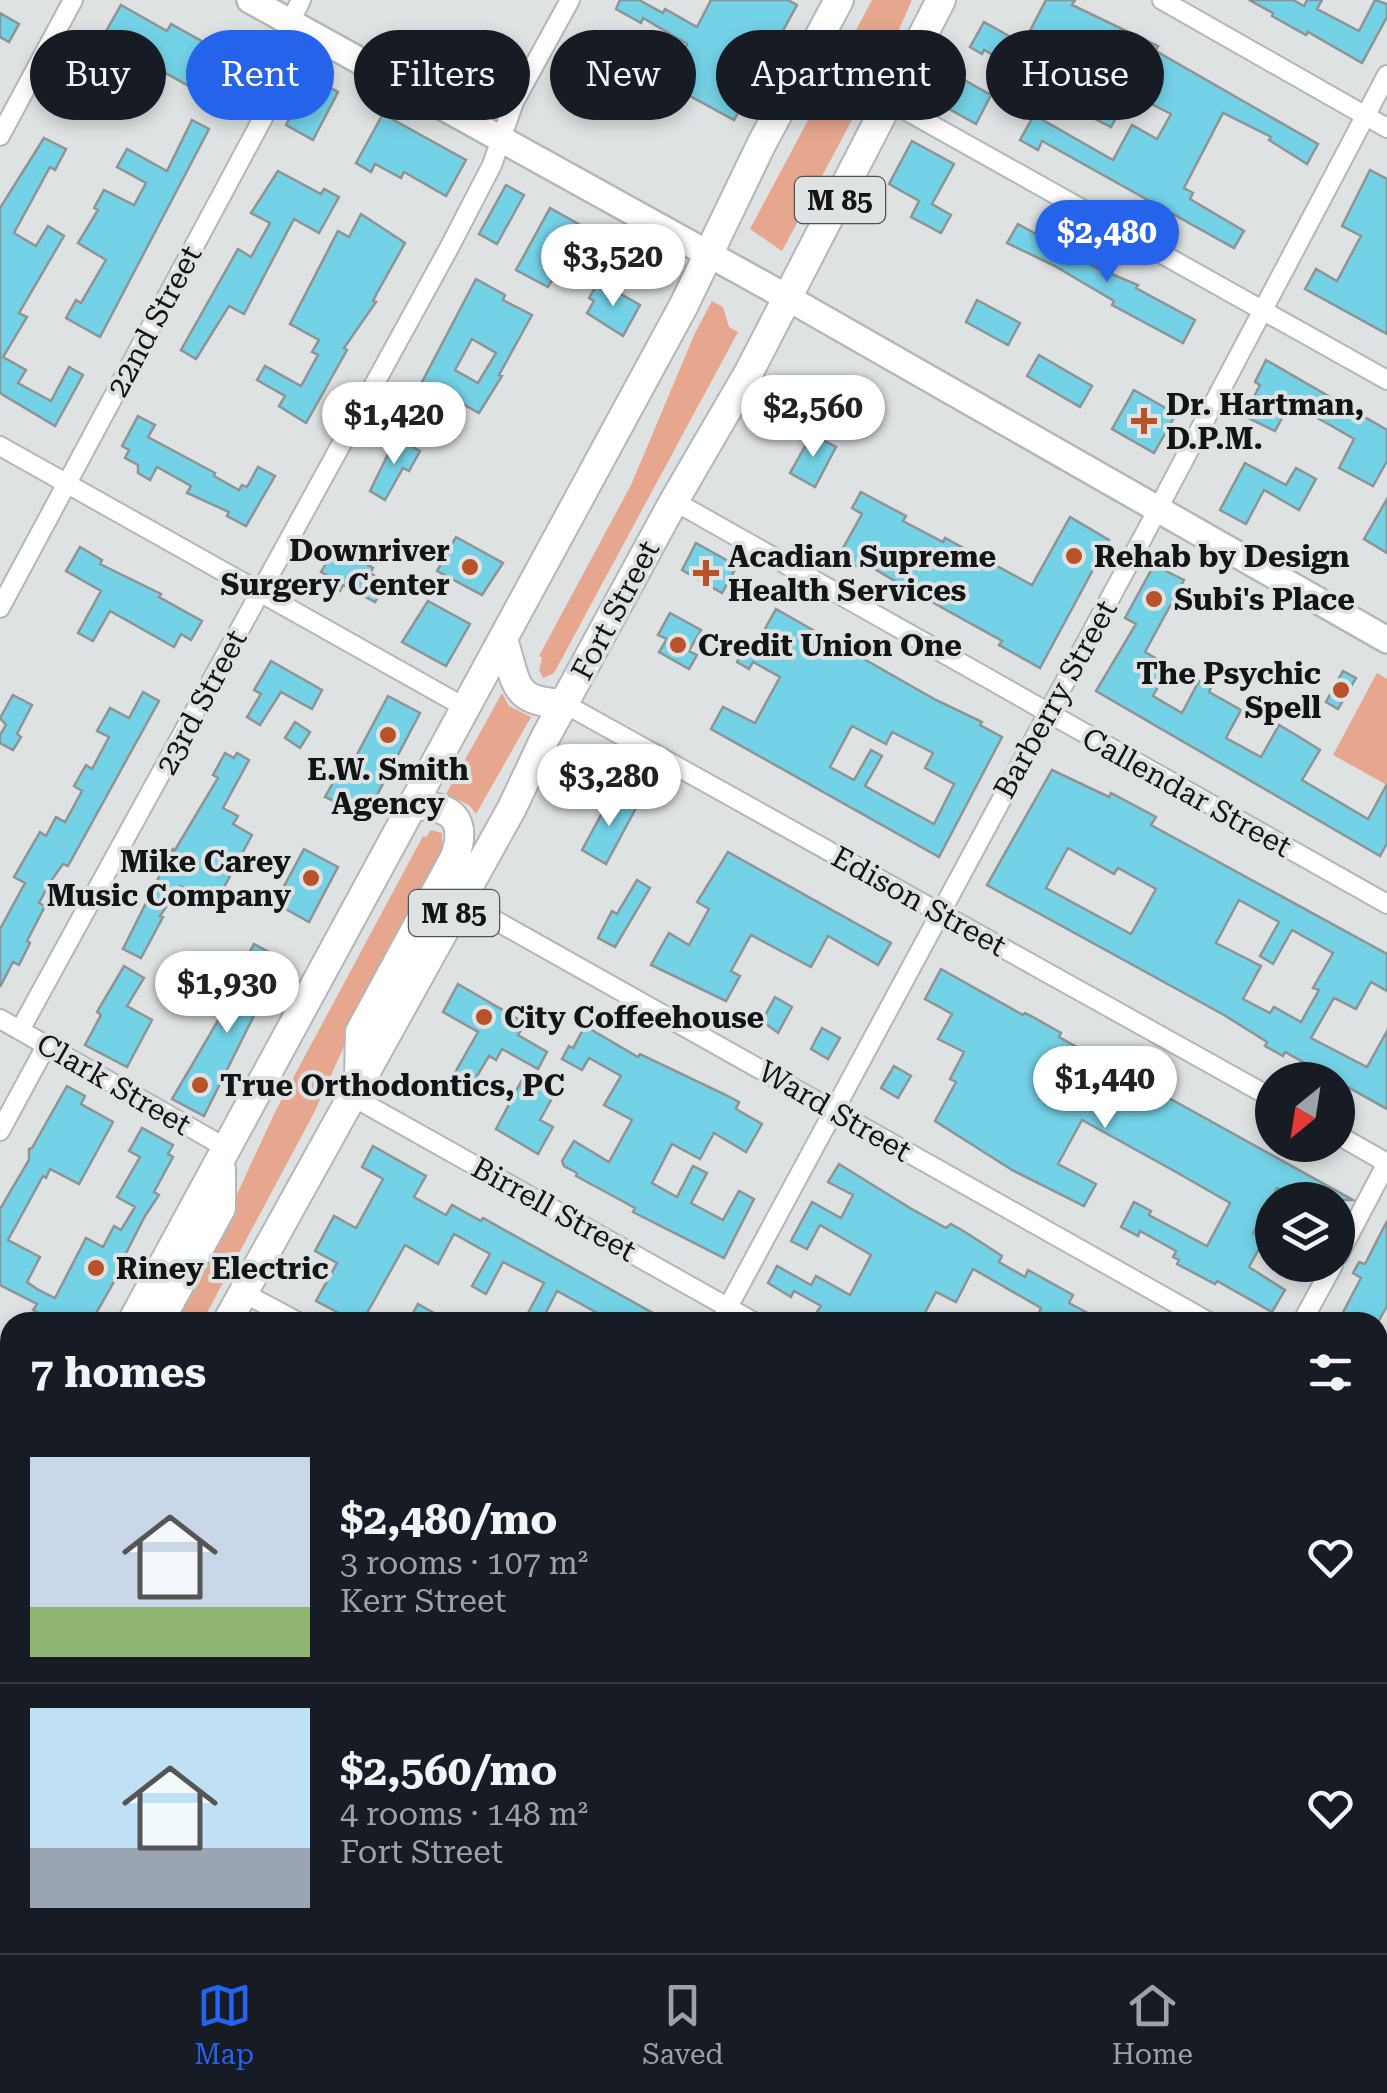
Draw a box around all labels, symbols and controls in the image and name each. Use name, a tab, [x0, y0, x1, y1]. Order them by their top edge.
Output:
chip: Buy	[30, 30, 166, 120]
chip: Rent	[186, 30, 334, 120]
chip: Filters	[354, 30, 530, 120]
chip: New	[550, 30, 696, 120]
chip: Apartment	[716, 30, 966, 120]
chip: House	[986, 30, 1164, 120]
road number: M 85	[795, 177, 885, 223]
pin: $2,480	[1026, 200, 1188, 285]
text: $2,480	[1057, 213, 1157, 251]
pin: $3,520	[532, 224, 694, 309]
text: $3,520	[563, 237, 663, 275]
street label: 22nd Street	[100, 240, 208, 402]
pin: $2,560	[732, 375, 894, 460]
pin: $1,420	[313, 382, 475, 467]
place label: Dr. Hartman, D.P.M.	[1166, 387, 1364, 456]
text: $2,560	[763, 388, 863, 426]
text: $1,420	[344, 395, 444, 433]
marker: Dr. Hartman, D.P.M.	[1131, 408, 1157, 434]
place label: Downriver Surgery Center	[221, 533, 450, 602]
street label: Fort Street	[564, 534, 666, 686]
place label: Acadian Supreme Health Services	[728, 539, 996, 608]
place label: Rehab by Design	[1094, 539, 1350, 574]
marker: Rehab by Design	[1063, 545, 1085, 567]
marker: Downriver Surgery Center	[459, 556, 481, 578]
marker: Acadian Supreme Health Services	[693, 560, 719, 586]
place label: Subi's Place	[1174, 582, 1355, 617]
marker: Subi's Place	[1143, 588, 1165, 610]
street label: Barberry Street	[986, 594, 1124, 804]
street label: 23rd Street	[148, 624, 254, 780]
place label: Credit Union One	[698, 628, 962, 663]
marker: Credit Union One	[667, 634, 689, 656]
place label: The Psychic Spell	[1136, 656, 1321, 725]
marker: The Psychic Spell	[1330, 679, 1352, 701]
street label: Callendar Street	[1076, 720, 1298, 864]
marker: E.W. Smith Agency	[377, 724, 399, 746]
pin: $3,280	[528, 744, 690, 829]
place label: E.W. Smith Agency	[307, 752, 469, 821]
text: $3,280	[559, 757, 659, 795]
street label: Edison Street	[826, 839, 1012, 963]
place label: Mike Carey Music Company	[47, 844, 291, 913]
marker: Mike Carey Music Company	[300, 867, 322, 889]
road number: M 85	[409, 890, 499, 936]
pin: $1,930	[146, 951, 308, 1036]
text: $1,930	[177, 964, 277, 1002]
place label: City Coffeehouse	[504, 1000, 764, 1035]
marker: City Coffeehouse	[473, 1006, 495, 1028]
street label: Clark Street	[31, 1026, 197, 1142]
pin: $1,440	[1024, 1046, 1186, 1131]
street label: Ward Street	[752, 1053, 918, 1169]
text: $1,440	[1055, 1059, 1155, 1097]
north arrow	[1255, 1062, 1355, 1162]
map controls	[1255, 1062, 1355, 1282]
place label: True Orthodontics, PC	[220, 1068, 565, 1103]
marker: True Orthodontics, PC	[189, 1074, 211, 1096]
street label: Birrell Street	[466, 1149, 642, 1269]
button: layers	[1255, 1182, 1355, 1282]
place label: Riney Electric	[116, 1251, 329, 1286]
marker: Riney Electric	[85, 1257, 107, 1279]
icon: filters	[1303, 1345, 1358, 1400]
text: 7 homes	[30, 1348, 206, 1397]
text: $2,480/mo	[340, 1495, 557, 1544]
icon: home	[110, 1497, 230, 1617]
icon: heart	[1303, 1530, 1358, 1585]
text: 3 rooms · 107 m²	[340, 1544, 588, 1582]
text: Kerr Street	[340, 1582, 506, 1620]
text: $2,560/mo	[340, 1746, 557, 1795]
icon: home	[110, 1748, 230, 1868]
icon: heart	[1303, 1781, 1358, 1836]
text: 4 rooms · 148 m²	[340, 1795, 588, 1833]
text: Fort Street	[340, 1833, 503, 1871]
tab: Map	[194, 1978, 254, 2071]
tab: Saved	[642, 1978, 723, 2071]
tab: Home	[1112, 1978, 1193, 2071]

